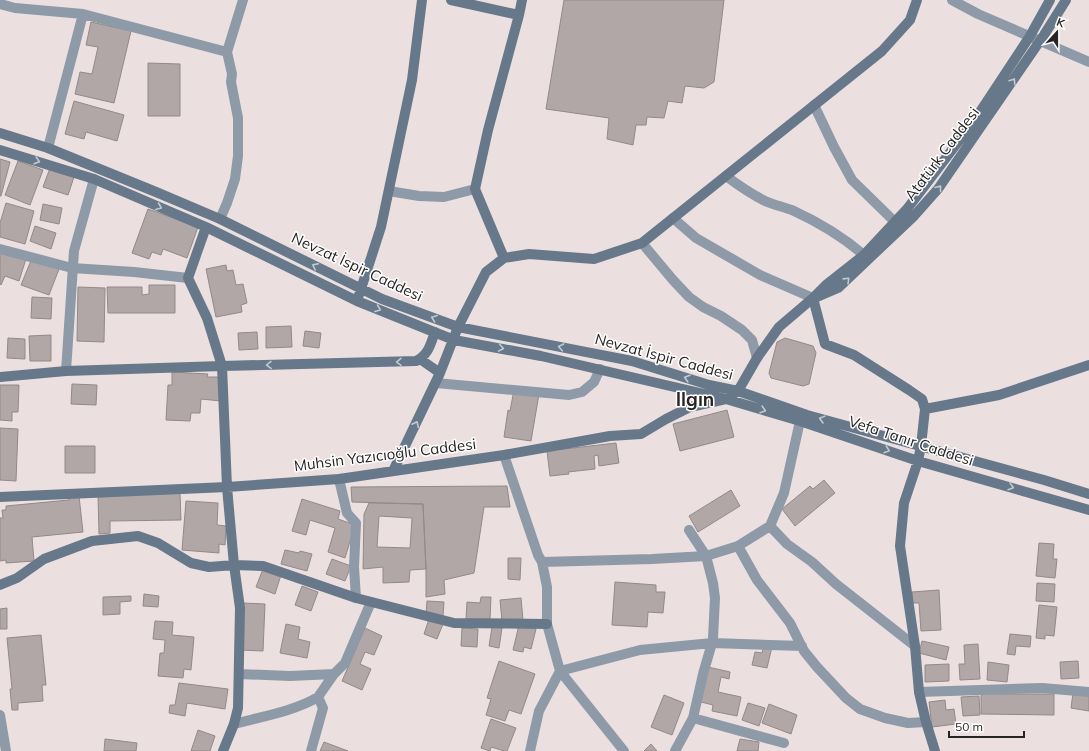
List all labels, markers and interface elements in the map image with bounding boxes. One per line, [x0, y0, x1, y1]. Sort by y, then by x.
north arrow [1037, 12, 1077, 52]
text: K [1055, 15, 1067, 31]
one-way arrow [1008, 78, 1016, 85]
street label: Atatürk Caddesi [900, 103, 983, 204]
one-way arrow [34, 156, 41, 165]
one-way arrow [934, 185, 941, 192]
one-way arrow [155, 202, 162, 210]
street label: Nevzat İspir Caddesi [289, 228, 426, 305]
one-way arrow [312, 263, 319, 271]
one-way arrow [842, 277, 850, 285]
one-way arrow [375, 305, 382, 313]
one-way arrow [431, 314, 438, 323]
street label: Nevzat İspir Caddesi [593, 329, 735, 384]
one-way arrow [558, 343, 564, 351]
one-way arrow [498, 344, 504, 352]
one-way arrow [396, 357, 402, 366]
one-way arrow [266, 361, 272, 369]
one-way arrow [683, 374, 690, 383]
district label: Ilgın [676, 387, 714, 411]
one-way arrow [759, 405, 766, 414]
street label: Vefa Tanır Caddesi [846, 411, 976, 470]
one-way arrow [819, 415, 826, 424]
one-way arrow [411, 420, 419, 428]
street label: Muhsin Yazıcıoğlu Caddesi [293, 434, 477, 475]
one-way arrow [883, 445, 890, 454]
one-way arrow [1007, 482, 1014, 491]
scale bar [949, 713, 1024, 739]
text: 50 m [955, 719, 983, 734]

